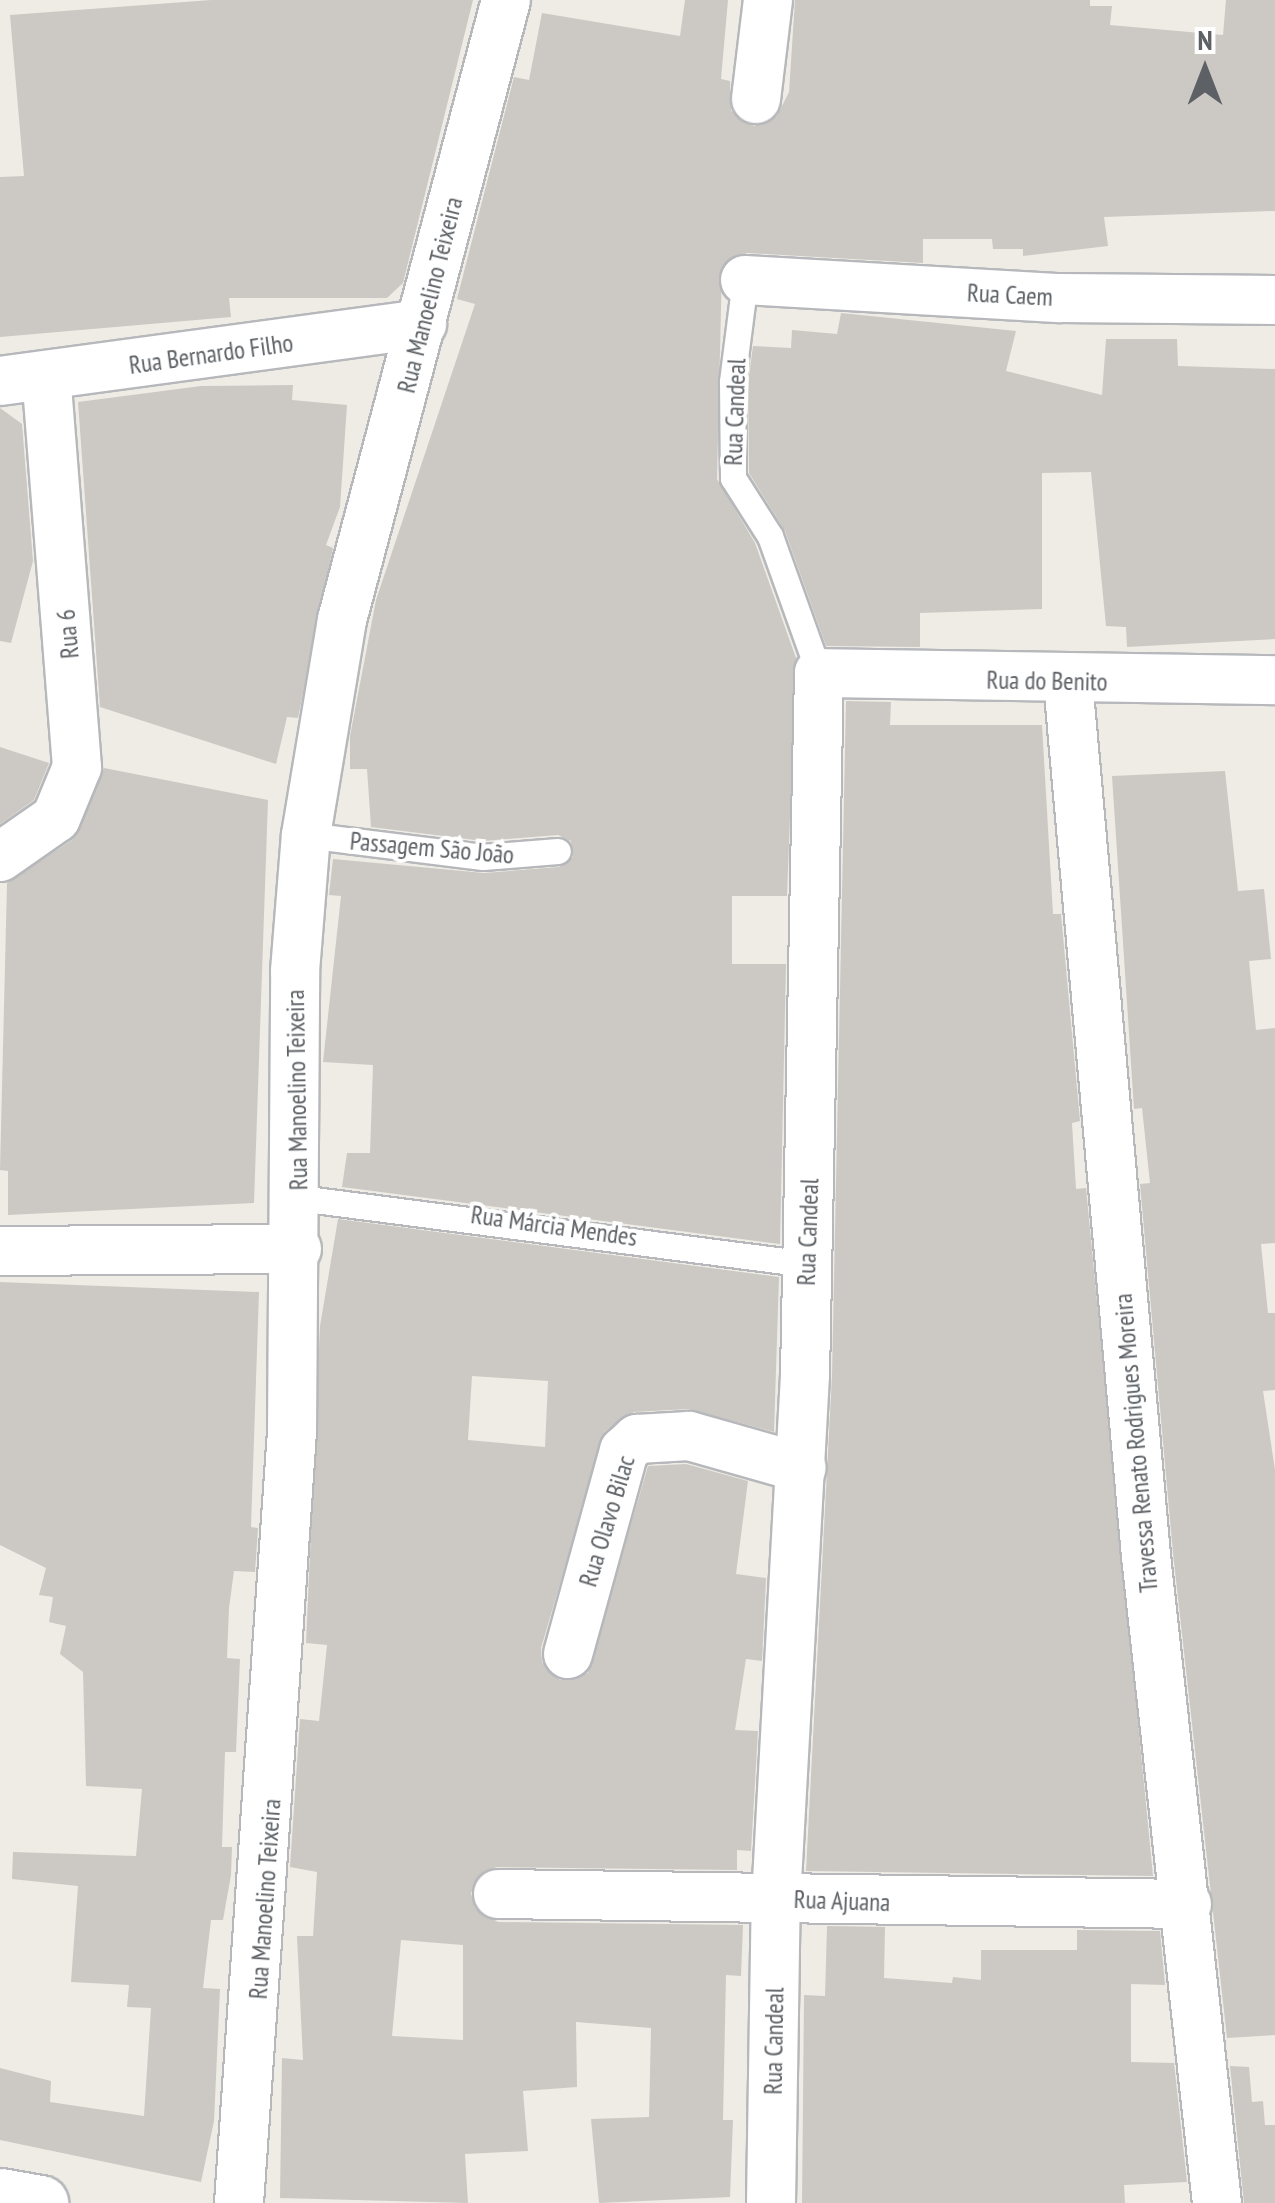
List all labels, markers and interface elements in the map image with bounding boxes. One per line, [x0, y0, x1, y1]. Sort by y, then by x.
north arrow [1155, 20, 1255, 120]
text: N [1197, 21, 1213, 58]
street label: Rua Manoelino Teixeira [391, 194, 469, 396]
street label: Rua Caem [966, 278, 1054, 312]
street label: Rua Bernardo Filho [127, 328, 295, 380]
street label: Rua Candeal [718, 358, 752, 466]
street label: Rua 6 [51, 608, 85, 660]
street label: Rua do Benito [986, 665, 1108, 697]
street label: Passagem São João [349, 826, 515, 870]
street label: Rua Manoelino Teixeira [280, 989, 314, 1191]
street label: Rua Candeal [791, 1178, 825, 1286]
street label: Rua Márcia Mendes [469, 1199, 639, 1253]
street label: Travessa Renato Rodrigues Moreira [1108, 1292, 1164, 1594]
street label: Rua Olavo Bilac [573, 1452, 641, 1590]
street label: Rua Manoelino Teixeira [243, 1798, 287, 2000]
street label: Rua Ajuana [793, 1884, 891, 1918]
street label: Rua Candeal [758, 1987, 790, 2095]

